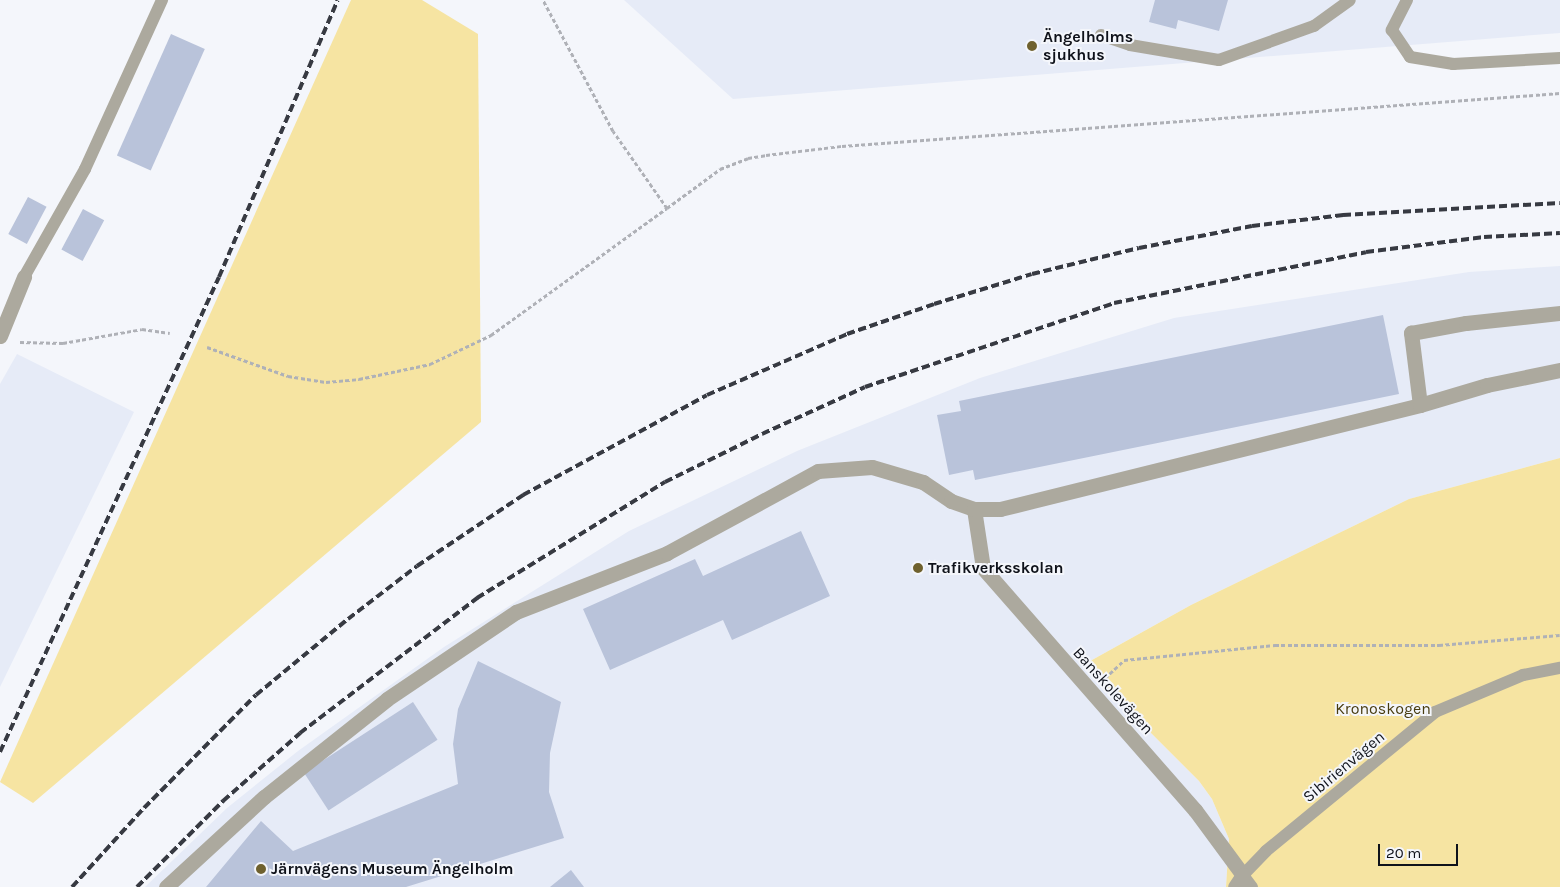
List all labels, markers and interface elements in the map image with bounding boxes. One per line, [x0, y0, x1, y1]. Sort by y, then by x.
place label: Ängelholms sjukhus [1043, 27, 1133, 65]
marker: Ängelholms sjukhus [1025, 39, 1039, 53]
place label: Trafikverksskolan [928, 558, 1064, 578]
marker: Trafikverksskolan [912, 562, 924, 574]
street label: Banskolevägen [1069, 643, 1157, 739]
park label: Kronoskogen [1335, 699, 1431, 719]
street label: Sibirienvägen [1299, 727, 1389, 807]
scale bar [1380, 834, 1460, 866]
text: 20 m [1386, 844, 1421, 862]
place label: Järnvägens Museum Ängelholm [271, 859, 514, 879]
marker: Järnvägens Museum Ängelholm [255, 863, 267, 875]

